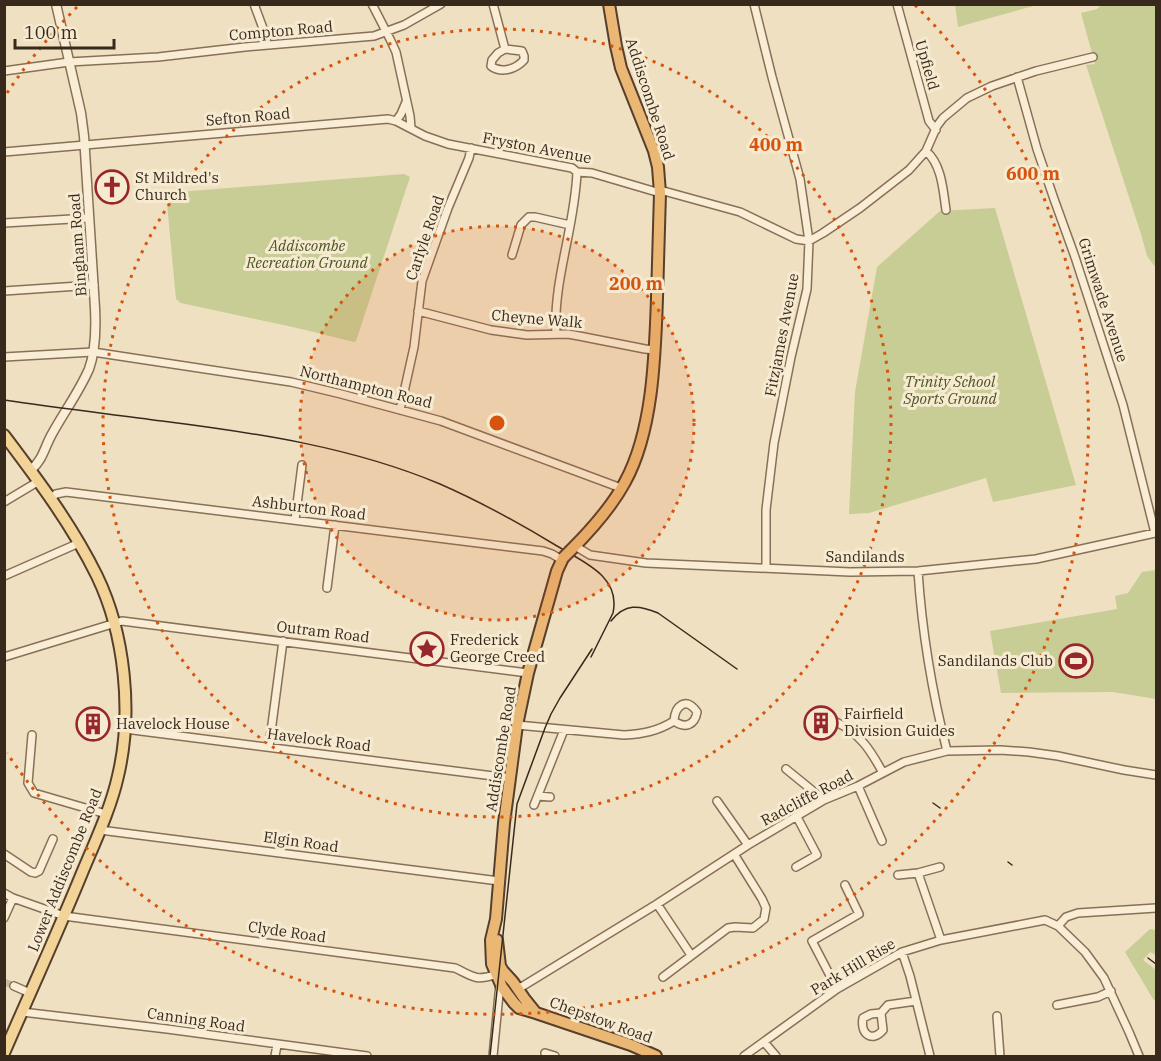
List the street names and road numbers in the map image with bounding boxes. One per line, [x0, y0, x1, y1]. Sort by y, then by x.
street label: Compton Road [228, 16, 334, 45]
street label: Addiscombe Road [622, 35, 679, 162]
street label: Upfield [911, 38, 944, 92]
street label: Sefton Road [205, 103, 291, 130]
street label: Fryston Avenue [481, 128, 593, 167]
street label: Bingham Road [64, 193, 91, 297]
street label: Carlyle Road [401, 193, 448, 283]
street label: Grimwade Avenue [1074, 235, 1133, 364]
street label: Fitzjames Avenue [760, 272, 803, 398]
street label: Cheyne Walk [491, 305, 584, 332]
street label: Northampton Road [298, 361, 434, 412]
street label: Ashburton Road [251, 491, 367, 524]
street label: Sandilands [825, 547, 905, 566]
street label: Outram Road [275, 616, 371, 647]
street label: Addiscombe Road [481, 685, 520, 813]
street label: Havelock Road [266, 724, 372, 755]
street label: Radcliffe Road [757, 765, 856, 830]
street label: Lower Addiscombe Road [23, 785, 106, 954]
street label: Elgin Road [262, 827, 340, 856]
street label: Clyde Road [247, 917, 327, 946]
street label: Park Hill Rise [807, 934, 899, 999]
street label: Chepstow Road [547, 992, 655, 1047]
street label: Canning Road [146, 1003, 246, 1036]

